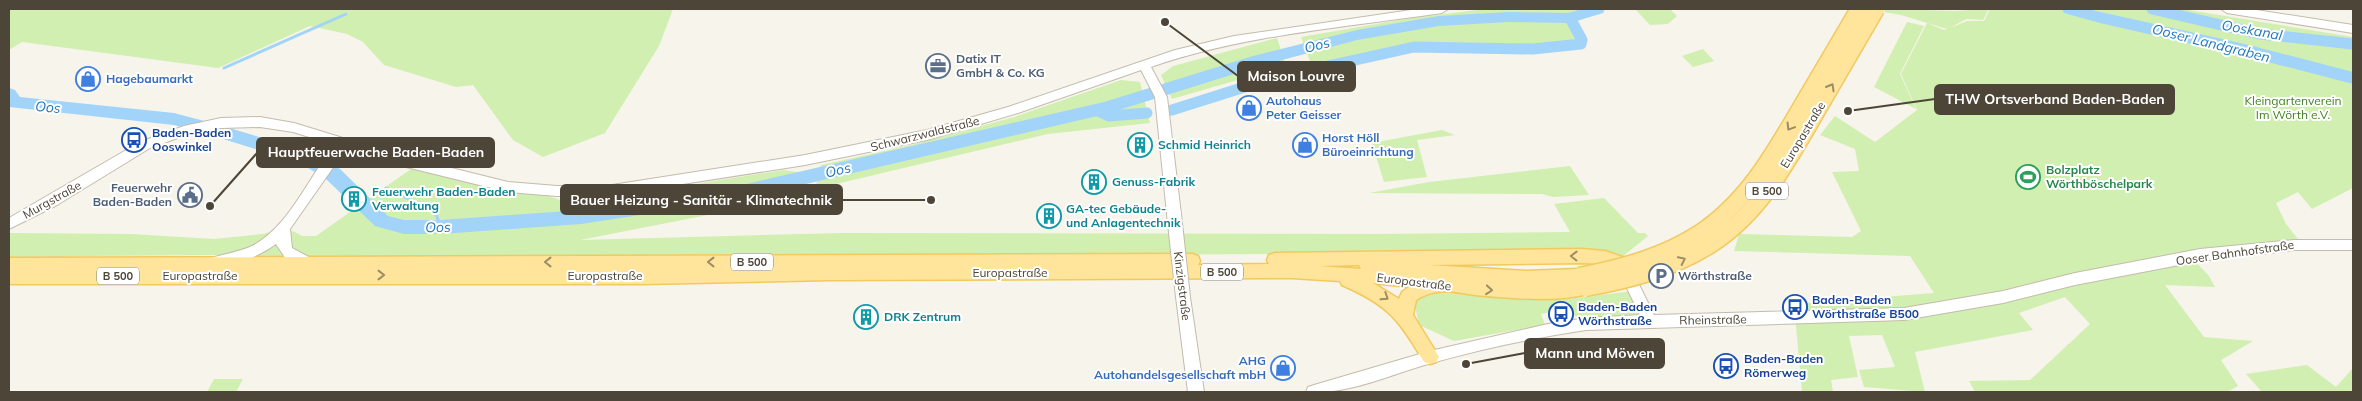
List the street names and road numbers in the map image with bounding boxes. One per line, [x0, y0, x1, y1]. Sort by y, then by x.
street label: Europastraße [1777, 99, 1828, 171]
street label: Schwarzwaldstraße [869, 113, 981, 154]
street label: Murgstraße [20, 177, 84, 222]
road number: B 500 [1746, 182, 1788, 200]
street label: Ooser Bahnhofstraße [2175, 237, 2295, 268]
street label: Kinzigstraße [1171, 251, 1194, 321]
road number: B 500 [731, 253, 773, 270]
road number: B 500 [1201, 264, 1243, 280]
street label: Europastraße [972, 265, 1048, 280]
road number: B 500 [97, 268, 139, 284]
street label: Europastraße [162, 268, 238, 283]
street label: Europastraße [567, 268, 643, 283]
street label: Europastraße [1376, 269, 1452, 294]
street label: Rheinstraße [1679, 311, 1747, 328]

